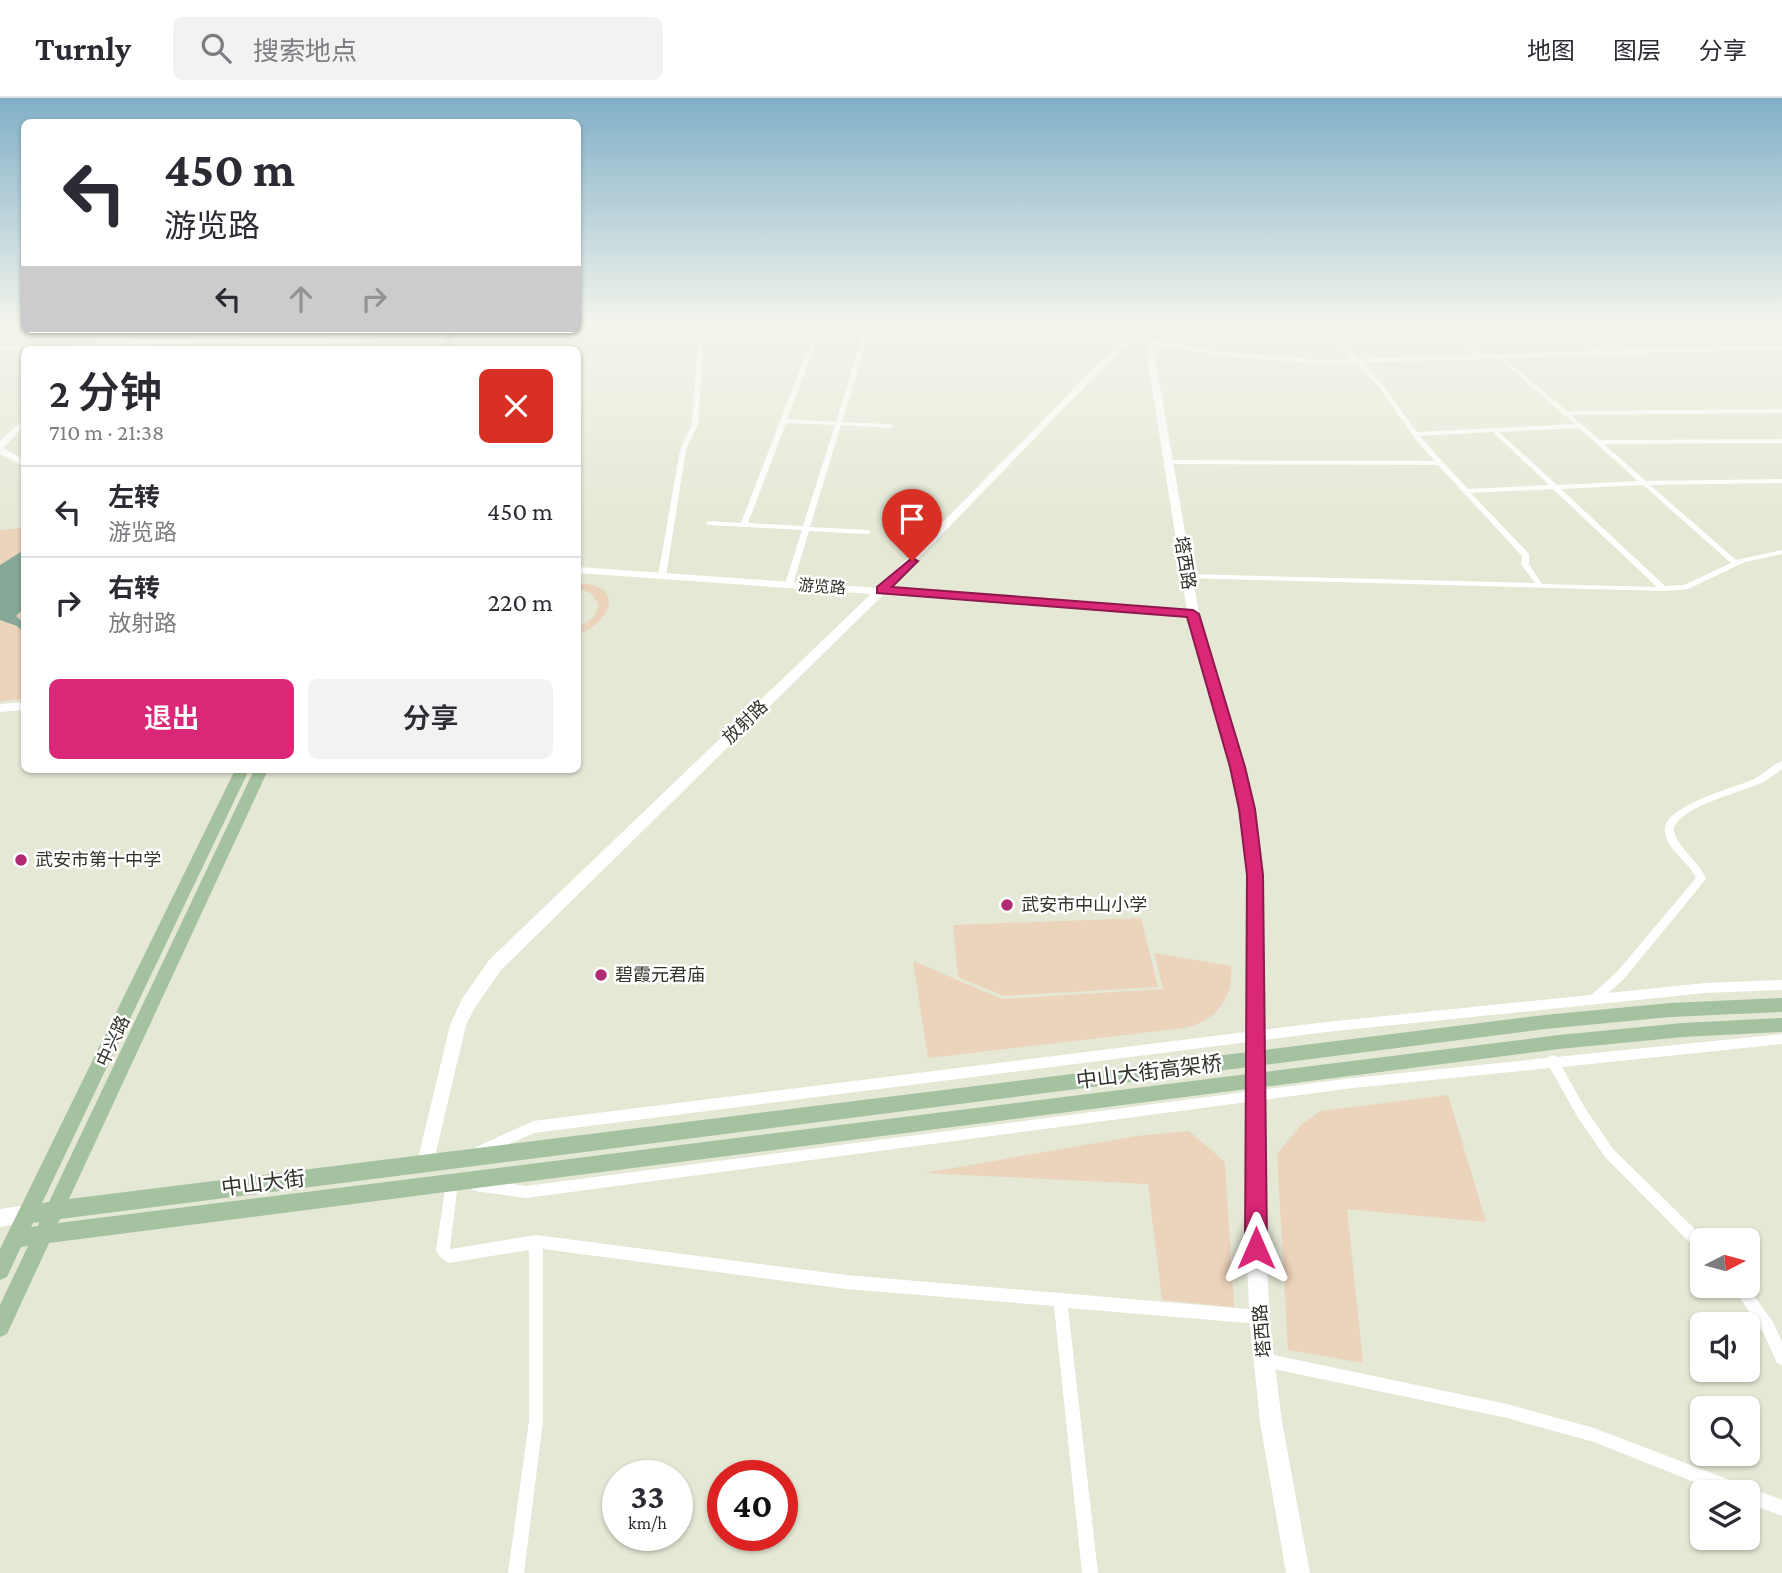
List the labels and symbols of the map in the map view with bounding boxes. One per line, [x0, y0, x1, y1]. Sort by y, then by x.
pin [882, 489, 942, 561]
street label: 塔西路 [1171, 535, 1199, 591]
street label: 游览路 [797, 576, 847, 597]
street label: 放射路 [719, 696, 771, 748]
place label: 武安市第十中学 [35, 850, 161, 870]
marker: 武安市第十中学 [13, 852, 29, 868]
place label: 武安市中山小学 [1021, 895, 1147, 915]
marker: 武安市中山小学 [999, 897, 1015, 913]
place label: 碧霞元君庙 [615, 965, 705, 985]
marker: 碧霞元君庙 [593, 967, 609, 983]
street label: 中兴路 [93, 1012, 133, 1070]
street label: 中山大街高架桥 [1075, 1051, 1223, 1093]
street label: 中山大街 [220, 1166, 306, 1200]
position arrow [1219, 1211, 1293, 1285]
north arrow [1690, 1228, 1760, 1298]
street label: 塔西路 [1250, 1303, 1274, 1359]
speed limit sign: 40 [707, 1460, 798, 1551]

